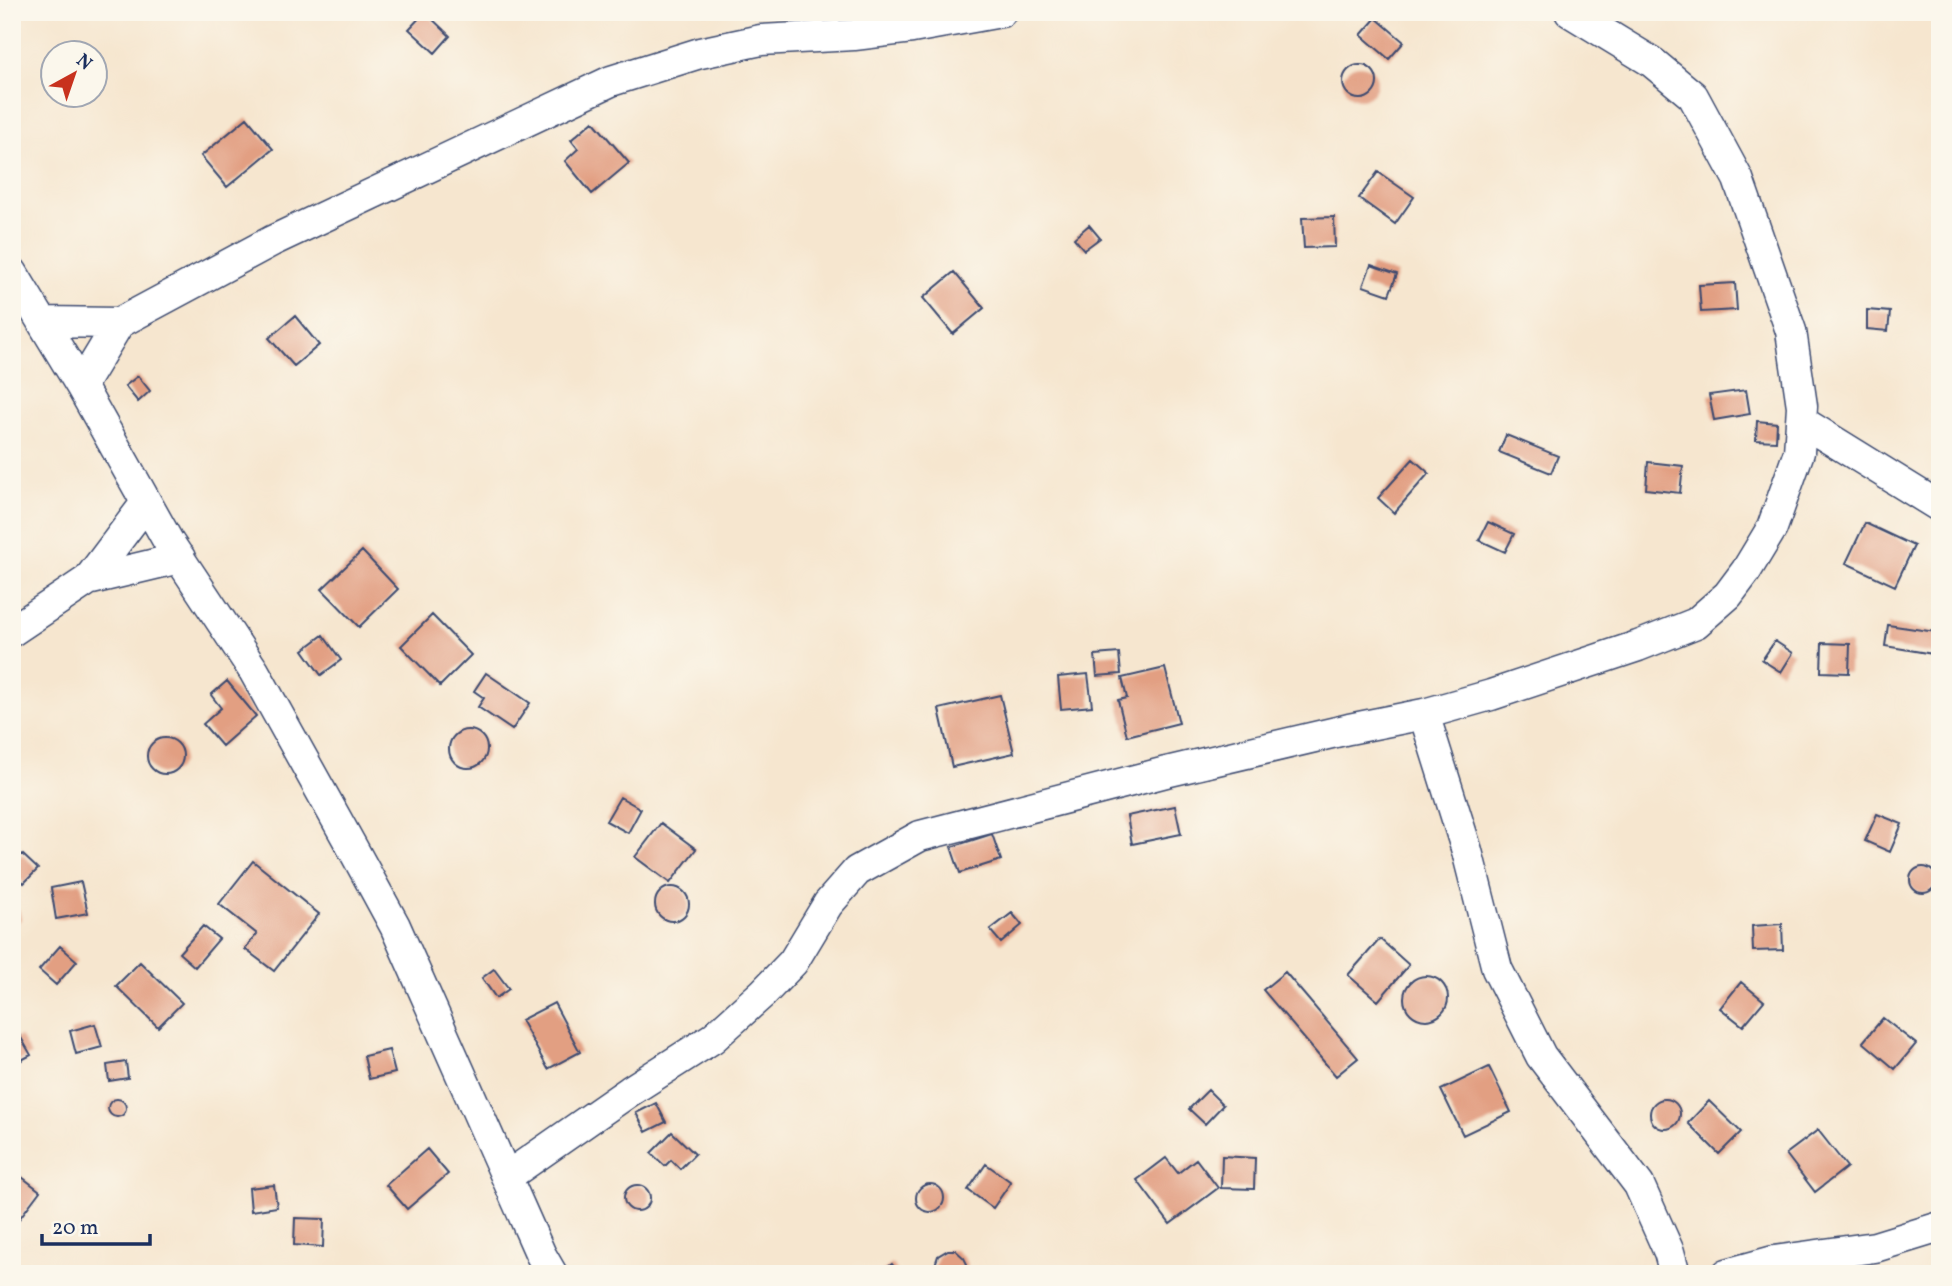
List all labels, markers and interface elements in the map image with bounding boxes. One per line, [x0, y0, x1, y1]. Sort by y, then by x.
north arrow [38, 38, 108, 108]
text: N [70, 48, 97, 77]
scale bar [42, 1202, 150, 1246]
text: 20 m [52, 1214, 98, 1243]

